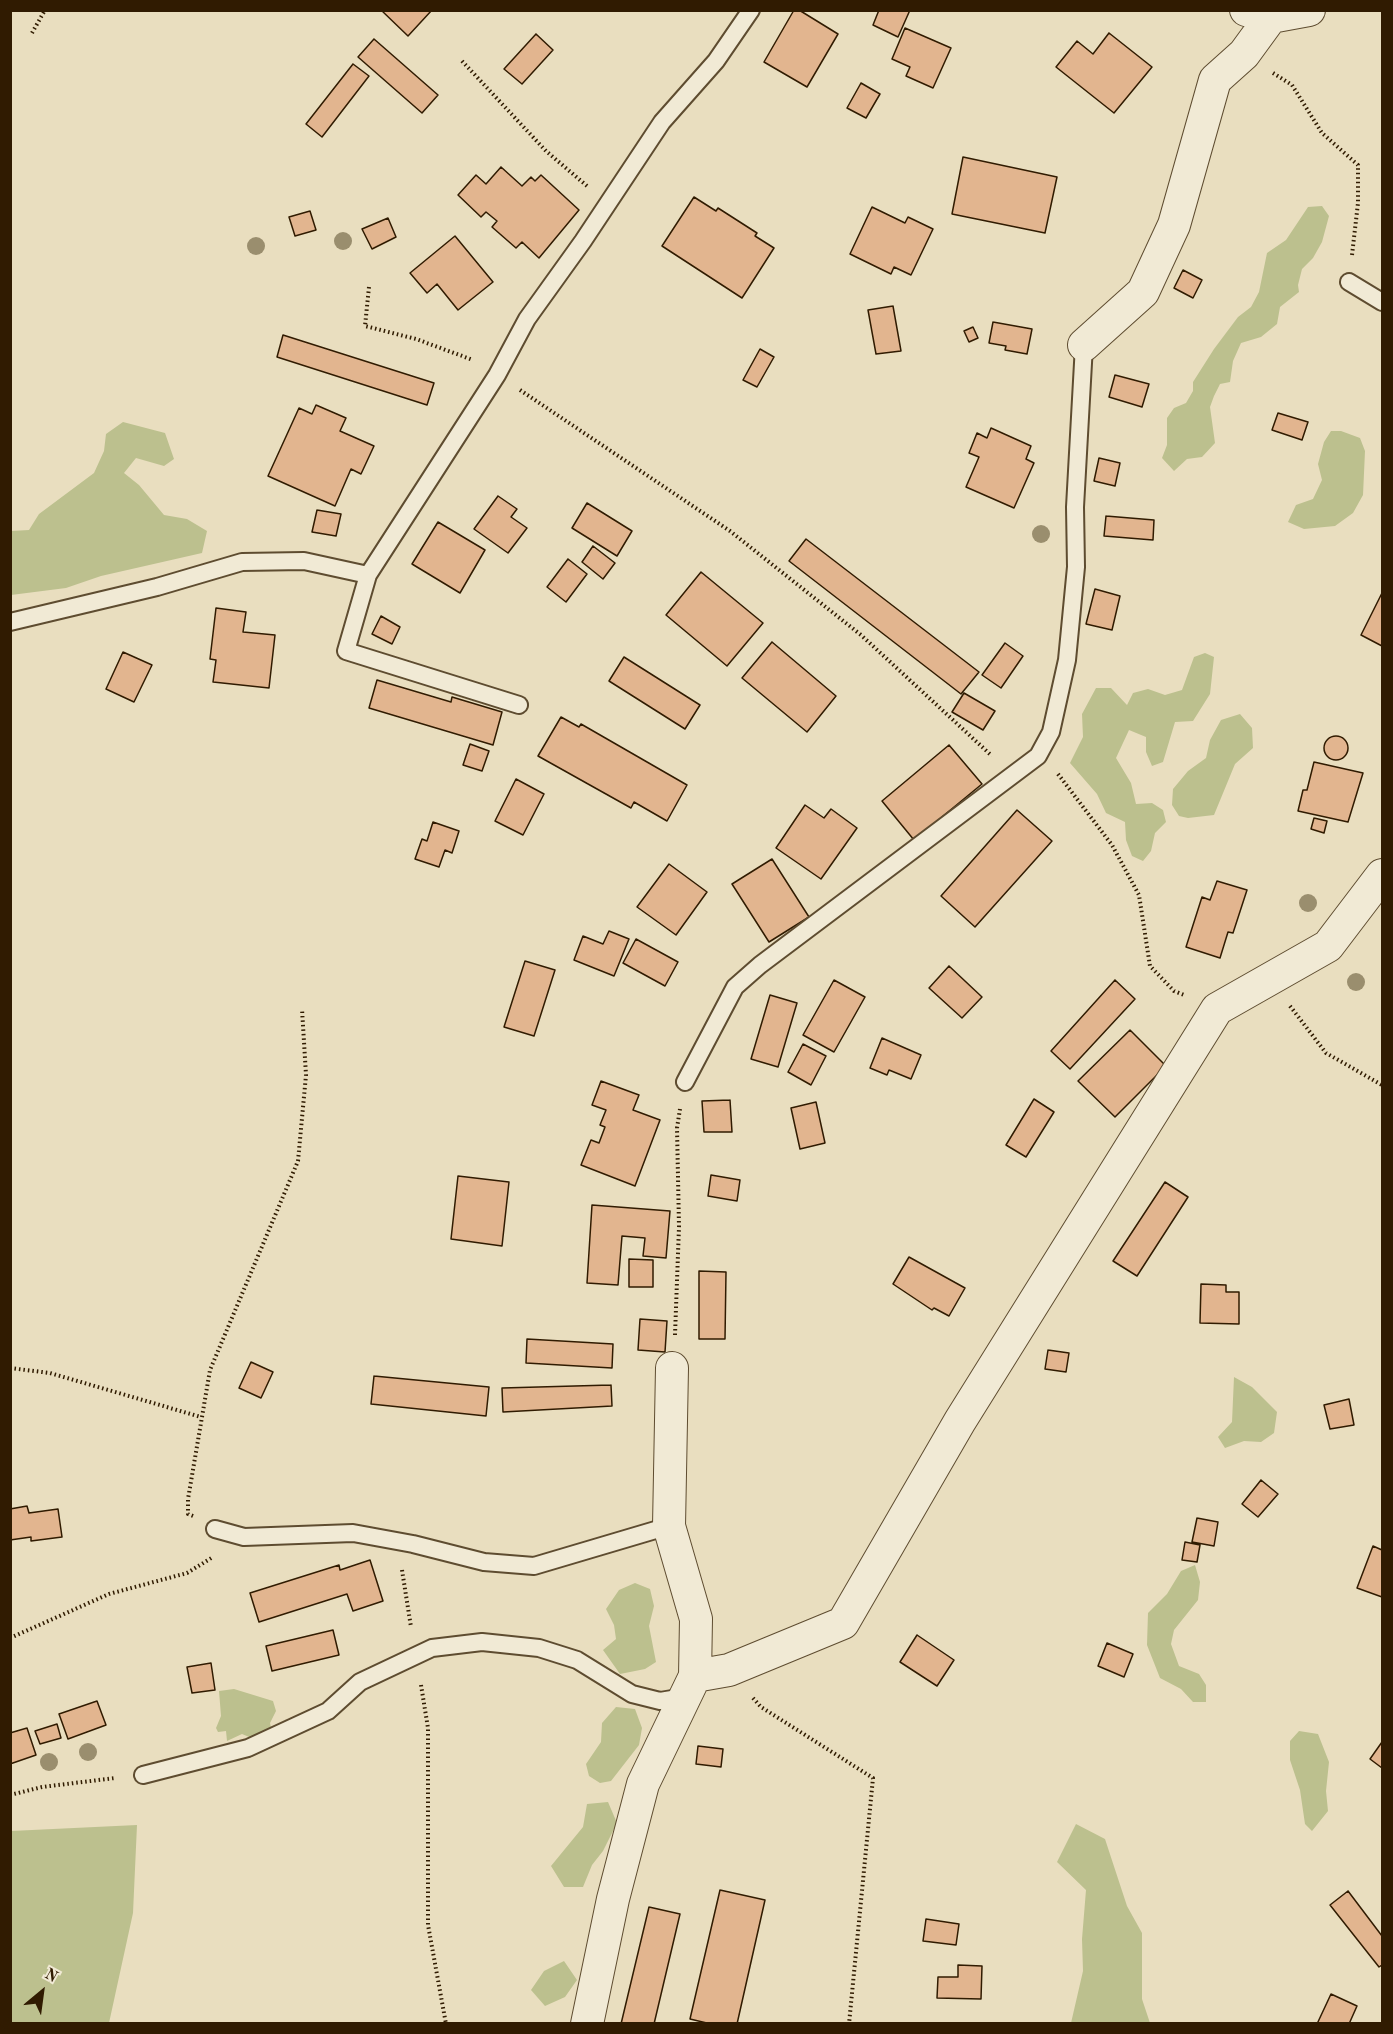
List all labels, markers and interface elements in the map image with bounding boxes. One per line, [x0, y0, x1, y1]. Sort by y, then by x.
north arrow [12, 1962, 72, 2022]
text: N [41, 1966, 60, 1986]

